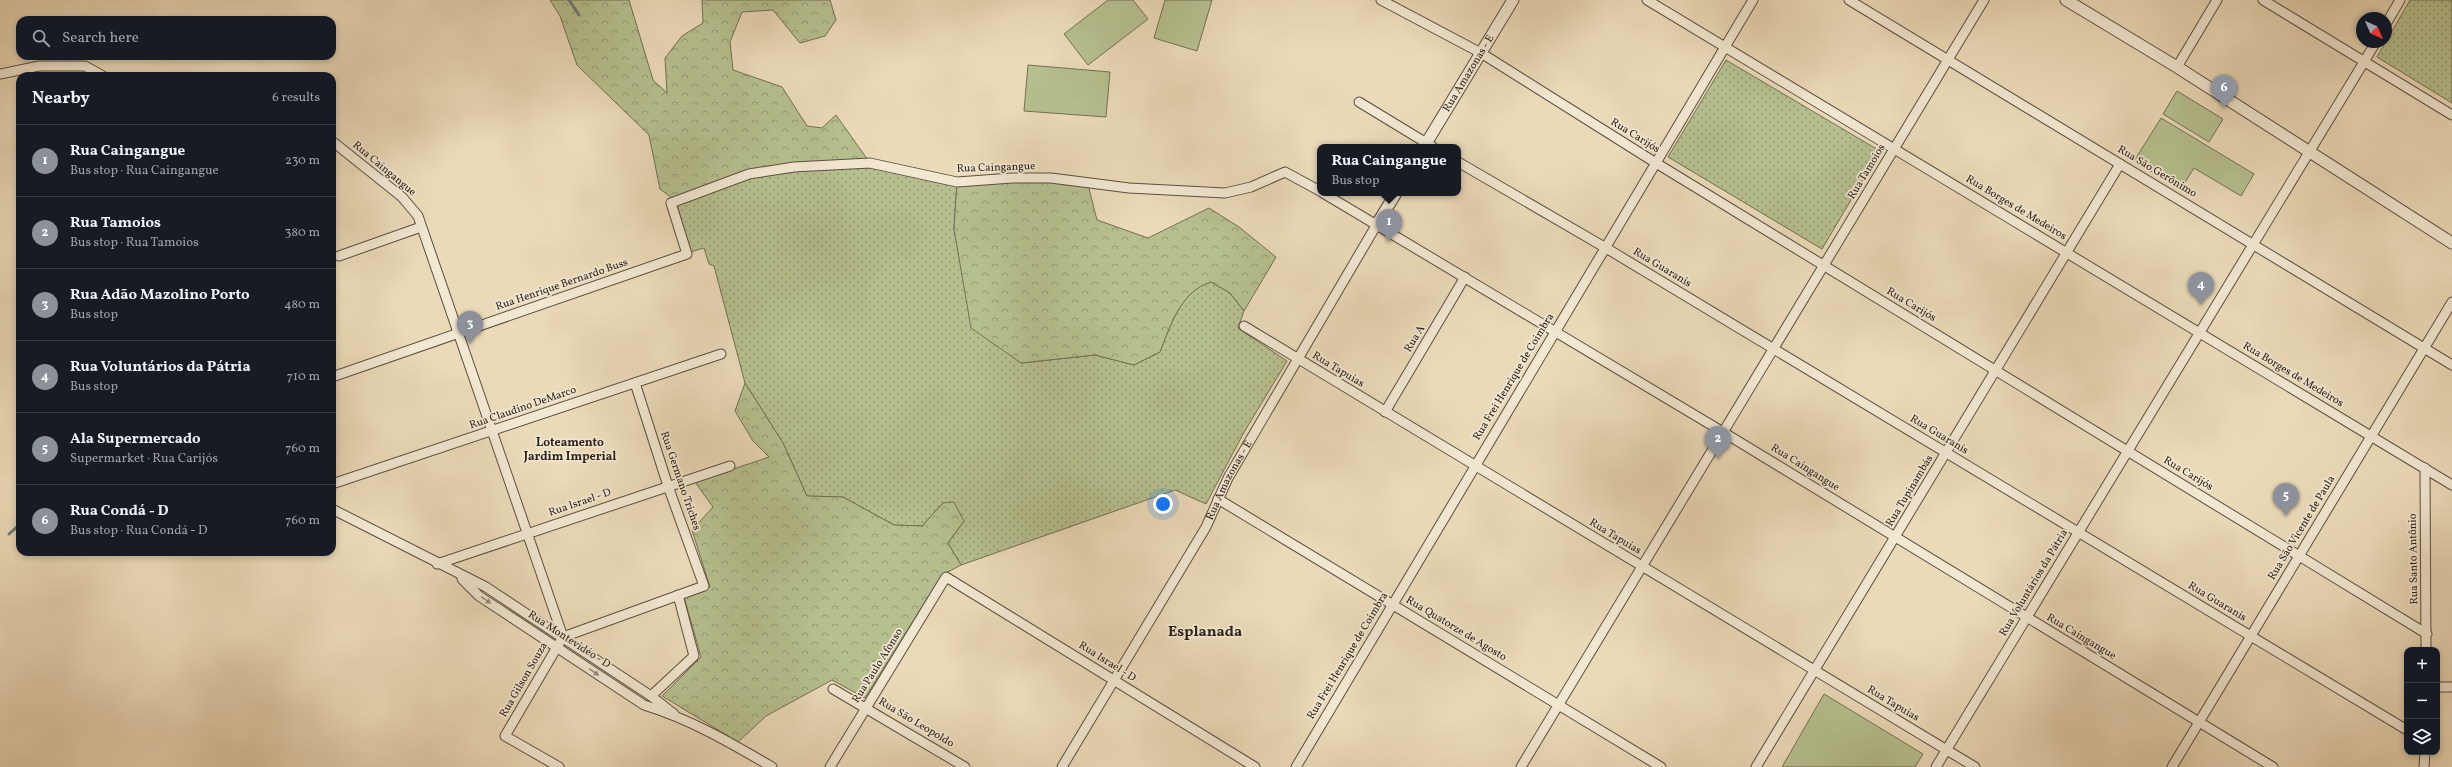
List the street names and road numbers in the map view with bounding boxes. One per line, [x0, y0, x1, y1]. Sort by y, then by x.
street label: Rua Amazonas - E [1439, 32, 1498, 115]
street label: Rua Carijós [1607, 115, 1663, 157]
street label: Rua Caingangue [349, 138, 419, 200]
street label: Rua Tamoios [1845, 141, 1889, 202]
street label: Rua São Gerônimo [2114, 142, 2200, 202]
street label: Rua Caingangue [956, 159, 1036, 177]
street label: Rua Borges de Medeiros [1963, 172, 2069, 244]
street label: Rua Guaranis [1630, 245, 1694, 292]
street label: Rua Henrique Bernardo Buss [494, 255, 630, 315]
street label: Rua Carijós [1883, 284, 1939, 326]
street label: Rua Frei Henrique de Coimbra [1470, 310, 1558, 443]
street label: Rua A [1401, 322, 1429, 355]
street label: Rua Borges de Medeiros [2240, 339, 2346, 411]
street label: Rua Tapuias [1309, 349, 1367, 392]
street label: Rua Claudino DeMarco [468, 383, 579, 433]
street label: Rua Guaranis [1907, 412, 1971, 459]
street label: Rua Germano Triches [656, 429, 704, 533]
street label: Rua Amazonas - E [1203, 437, 1256, 523]
street label: Rua Caingangue [1768, 441, 1842, 495]
street label: Rua Tupinambás [1883, 452, 1937, 529]
street label: Rua Carijós [2160, 453, 2216, 495]
street label: Rua São Vicente de Paula [2265, 473, 2339, 583]
street label: Rua Israel - D [547, 485, 613, 521]
street label: Rua Santo Antônio [2406, 513, 2422, 605]
street label: Rua Tapuias [1586, 516, 1644, 559]
street label: Rua Voluntários da Pátria [1996, 526, 2072, 639]
street label: Rua Guaranis [2185, 579, 2249, 626]
street label: Rua Frei Henrique de Coimbra [1304, 589, 1392, 722]
street label: Rua Quatorze de Agosto [1403, 593, 1509, 665]
street label: Rua Montevidéo - D [525, 608, 613, 672]
street label: Rua Caingangue [2043, 610, 2119, 664]
street label: Rua Paulo Afonso [849, 626, 907, 706]
street label: Rua Israel - D [1075, 638, 1139, 686]
street label: Rua Gilson Souza [496, 639, 552, 720]
street label: Rua Tapuias [1864, 683, 1922, 726]
street label: Rua São Leopoldo [875, 695, 957, 752]

